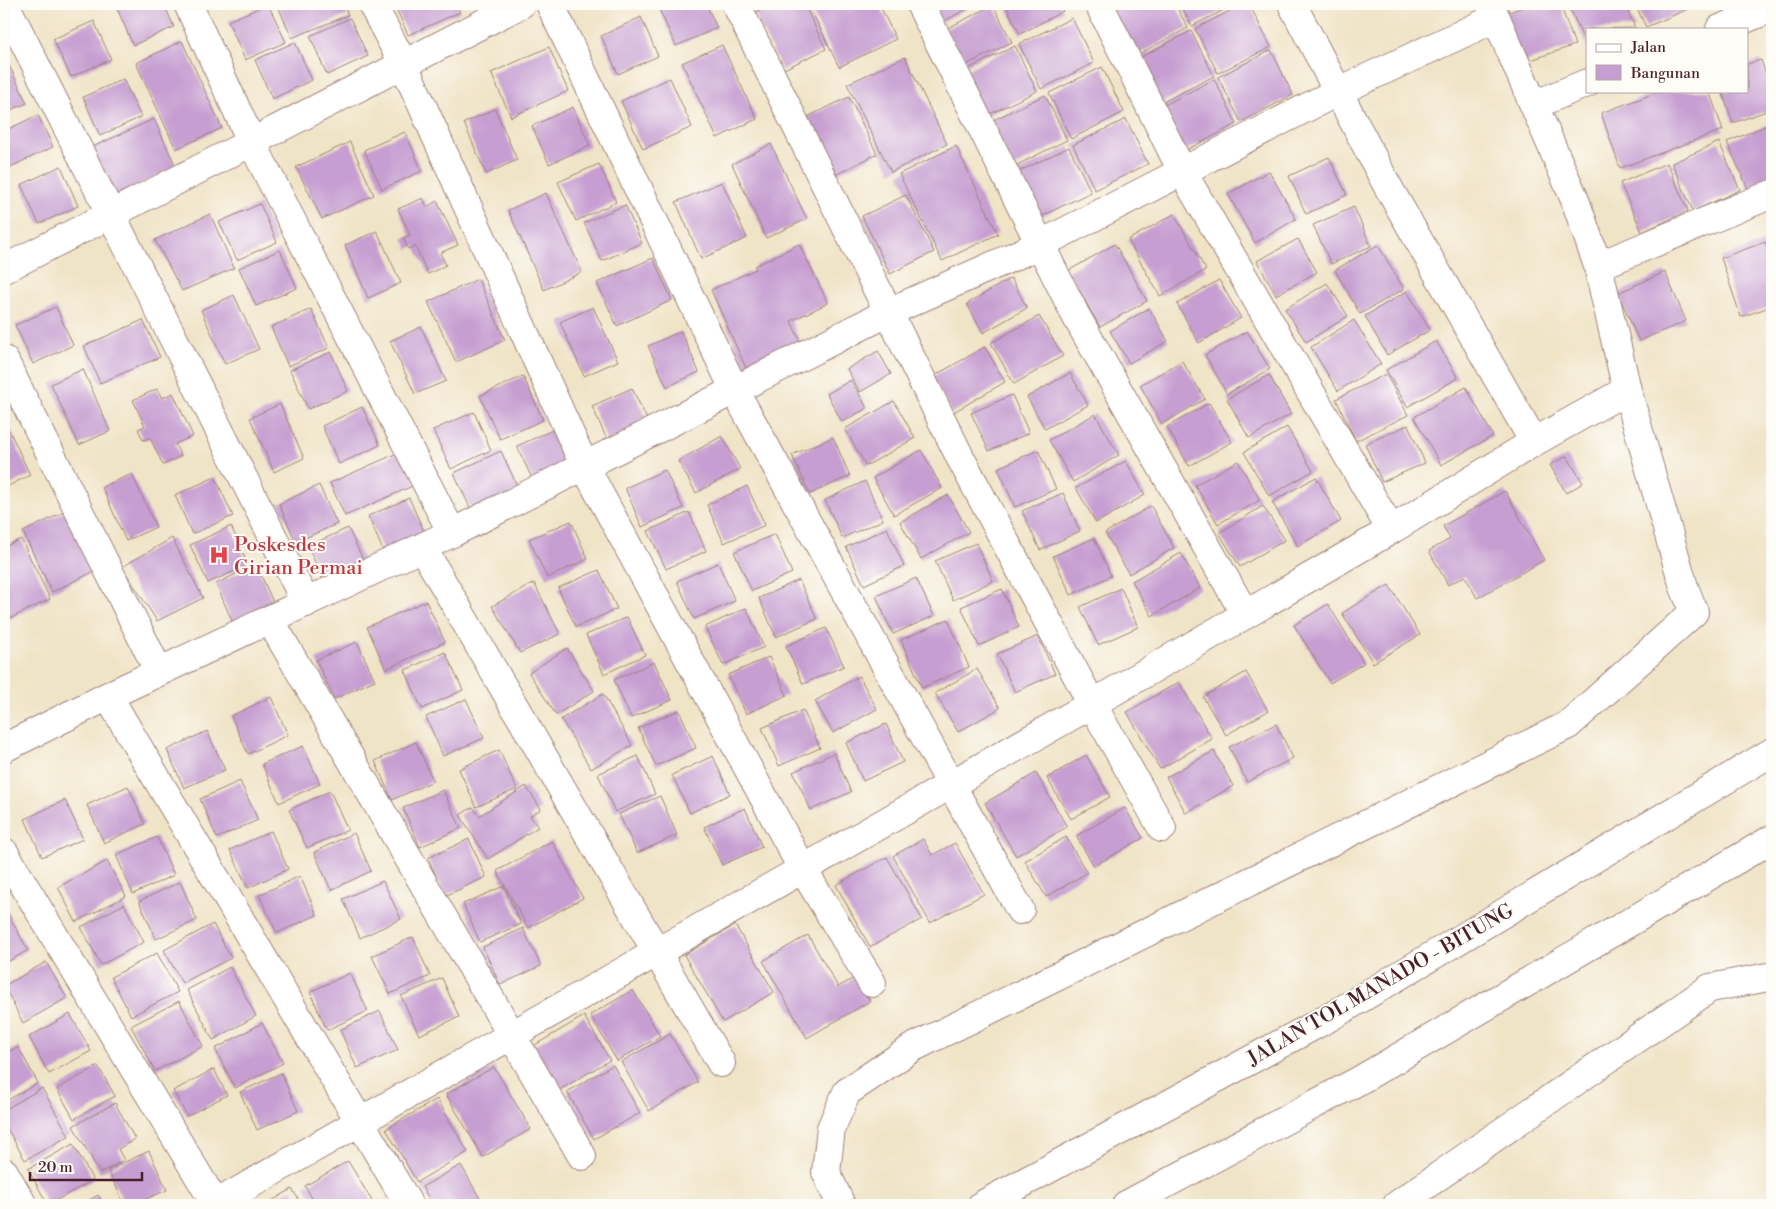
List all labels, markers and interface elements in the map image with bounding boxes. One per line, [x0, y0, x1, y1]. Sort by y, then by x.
legend [1586, 28, 1748, 92]
text: Jalan [1630, 38, 1666, 57]
text: Bangunan [1630, 64, 1700, 83]
place label: Poskesdes Girian Permai [234, 533, 363, 581]
hospital icon: Poskesdes Girian Permai [208, 544, 230, 566]
street label: JALAN TOL MANADO - BITUNG [1242, 899, 1518, 1072]
scale bar [30, 1149, 142, 1181]
text: 20 m [38, 1158, 73, 1177]

